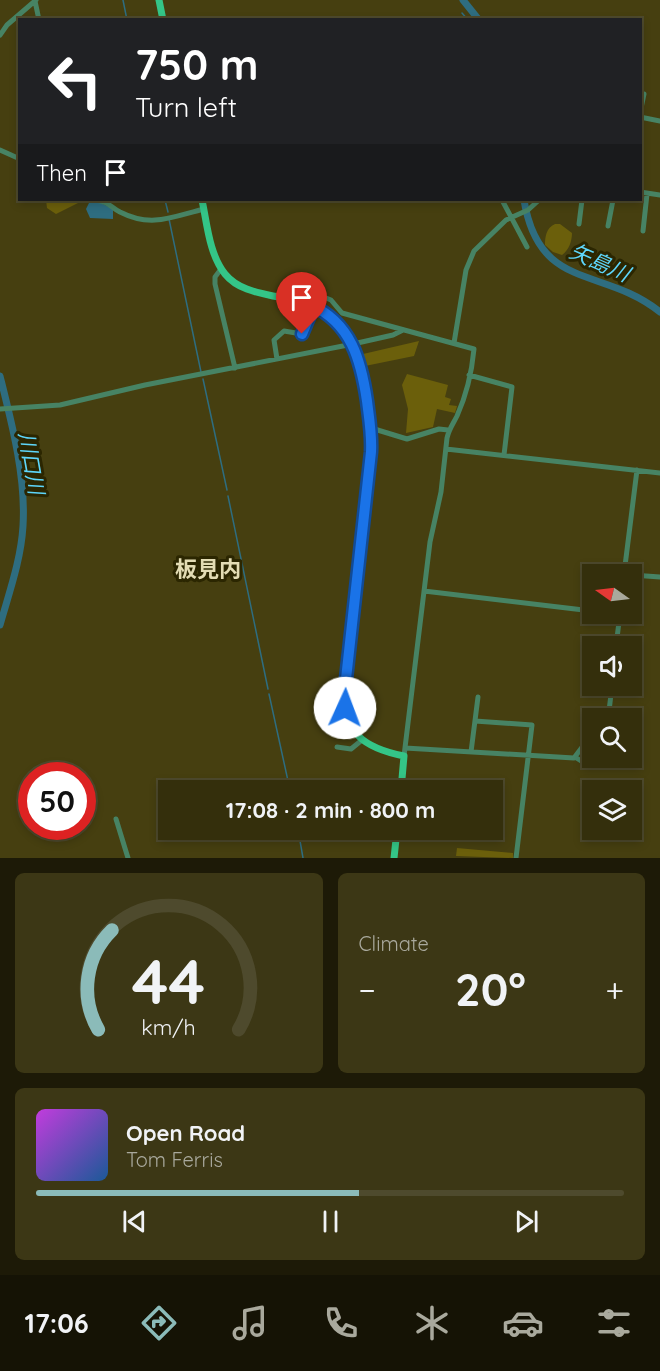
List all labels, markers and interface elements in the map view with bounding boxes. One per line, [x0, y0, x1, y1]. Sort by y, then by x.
text: 750 m [135, 38, 259, 91]
icon: left [36, 42, 114, 120]
text: Turn left [135, 90, 237, 124]
icon: arrive [99, 156, 132, 189]
text: Then [36, 159, 87, 187]
water label: 矢島川 [566, 237, 636, 288]
pin [276, 272, 327, 334]
icon: arrive [285, 281, 318, 314]
water label: 川口川 [14, 430, 51, 498]
district label: 板見内 [175, 555, 241, 583]
north arrow [582, 564, 642, 624]
map controls [582, 564, 642, 840]
button: sound [582, 636, 642, 696]
position arrow [313, 676, 377, 740]
button: search [582, 708, 642, 768]
speed limit sign: 50 [18, 762, 96, 840]
button: layers [582, 780, 642, 840]
text: 17:08 · 2 min · 800 m [226, 796, 435, 824]
text: Climate [359, 931, 429, 956]
text: 44 [132, 942, 205, 1020]
text: 20° [455, 961, 526, 1017]
text: − [359, 969, 376, 1010]
text: + [605, 969, 624, 1010]
text: km/h [142, 1014, 196, 1040]
text: Open Road [126, 1119, 245, 1147]
text: Tom Ferris [126, 1147, 223, 1172]
icon: previous [118, 1205, 151, 1238]
icon: pause [314, 1205, 347, 1238]
icon: next [510, 1205, 543, 1238]
icon: directions [138, 1302, 180, 1344]
icon: music [229, 1302, 271, 1344]
icon: phone [320, 1302, 362, 1344]
icon: climate [411, 1302, 453, 1344]
icon: car [502, 1302, 544, 1344]
icon: filters [593, 1302, 635, 1344]
text: 17:06 [25, 1306, 89, 1340]

